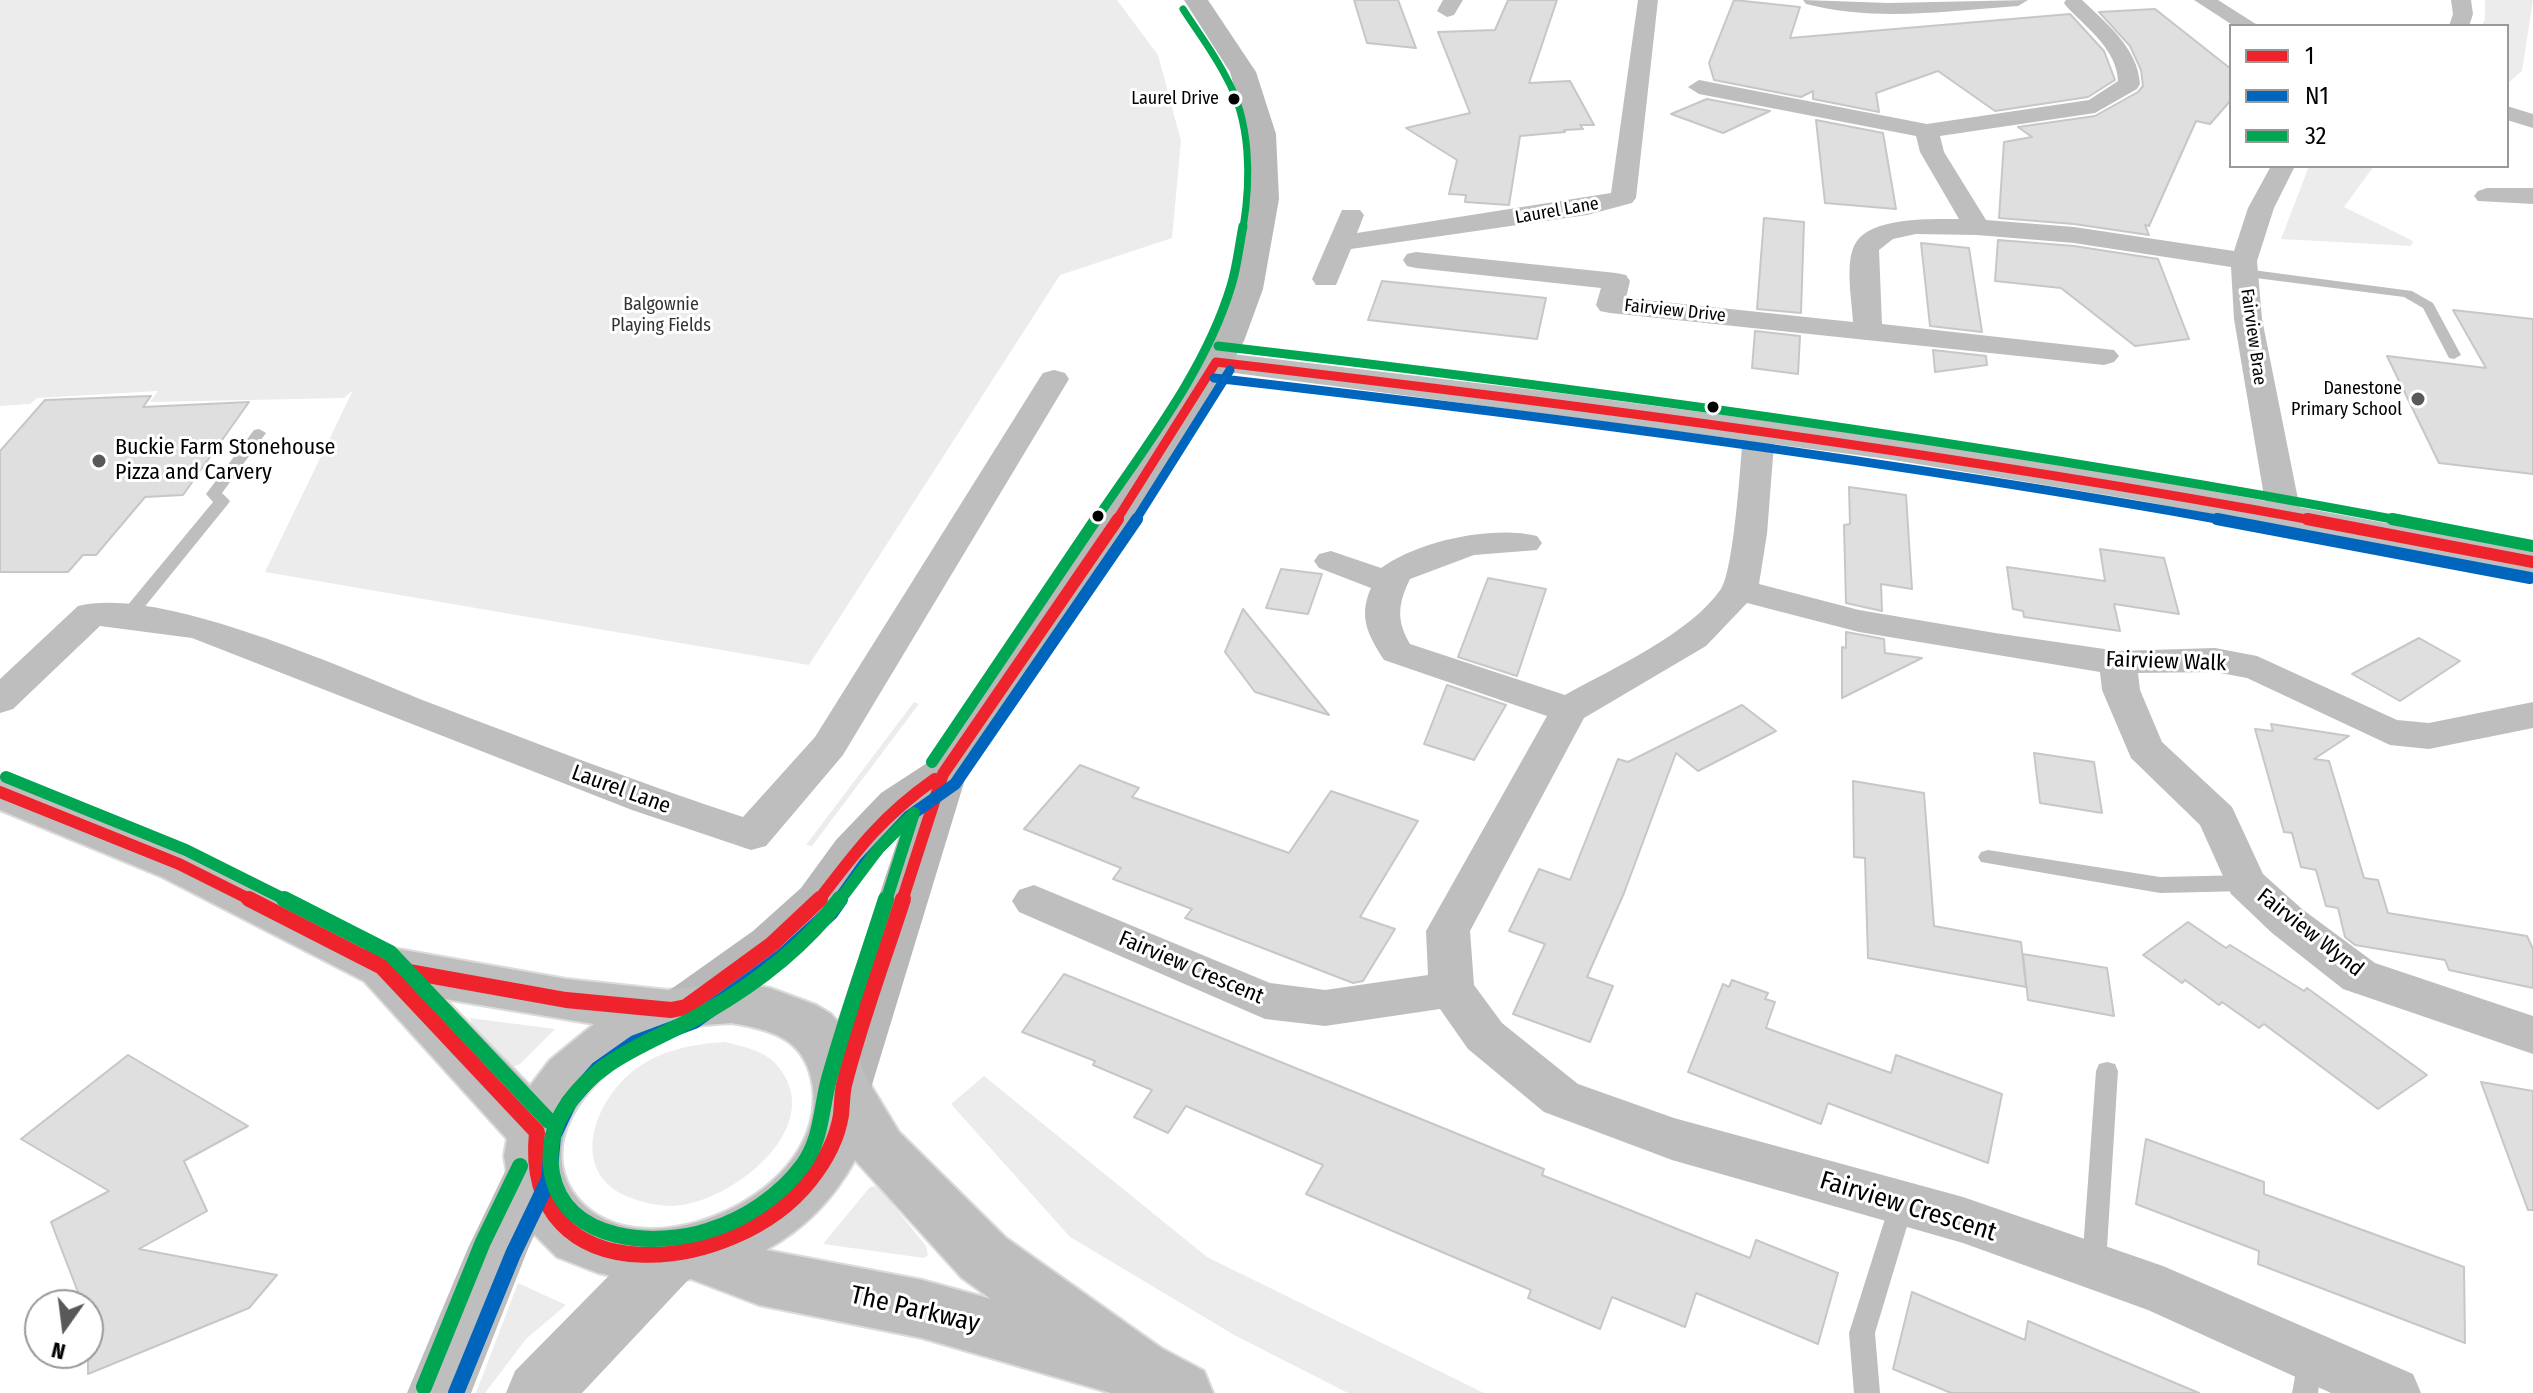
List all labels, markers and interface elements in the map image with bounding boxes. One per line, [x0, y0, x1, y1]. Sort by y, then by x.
legend [2229, 24, 2509, 168]
text: 1 [2305, 42, 2314, 70]
text: N1 [2305, 82, 2329, 110]
place label: Laurel Drive [1131, 88, 1219, 110]
marker: Laurel Drive [1226, 91, 1242, 107]
text: 32 [2305, 122, 2326, 150]
street label: Laurel Lane [1513, 193, 1601, 229]
street label: Fairview Brae [2236, 287, 2270, 387]
park label: Balgownie Playing Fields [611, 294, 711, 336]
street label: Fairview Drive [1623, 295, 1727, 327]
place label: Danestone Primary School [2291, 378, 2402, 420]
marker: Danestone Primary School [2409, 390, 2427, 408]
unlabelled marker [1705, 399, 1721, 415]
place label: Buckie Farm Stonehouse Pizza and Carvery [115, 435, 335, 486]
marker: Buckie Farm Stonehouse Pizza and Carvery [90, 452, 108, 470]
unlabelled marker [1090, 508, 1106, 524]
street label: Fairview Walk [2105, 647, 2227, 677]
street label: Laurel Lane [568, 760, 674, 820]
street label: Fairview Wynd [2252, 883, 2368, 983]
street label: Fairview Crescent [1115, 926, 1267, 1010]
street label: Fairview Crescent [1816, 1165, 2000, 1249]
street label: The Parkway [847, 1280, 983, 1340]
north arrow [24, 1289, 104, 1369]
text: N [49, 1336, 68, 1366]

